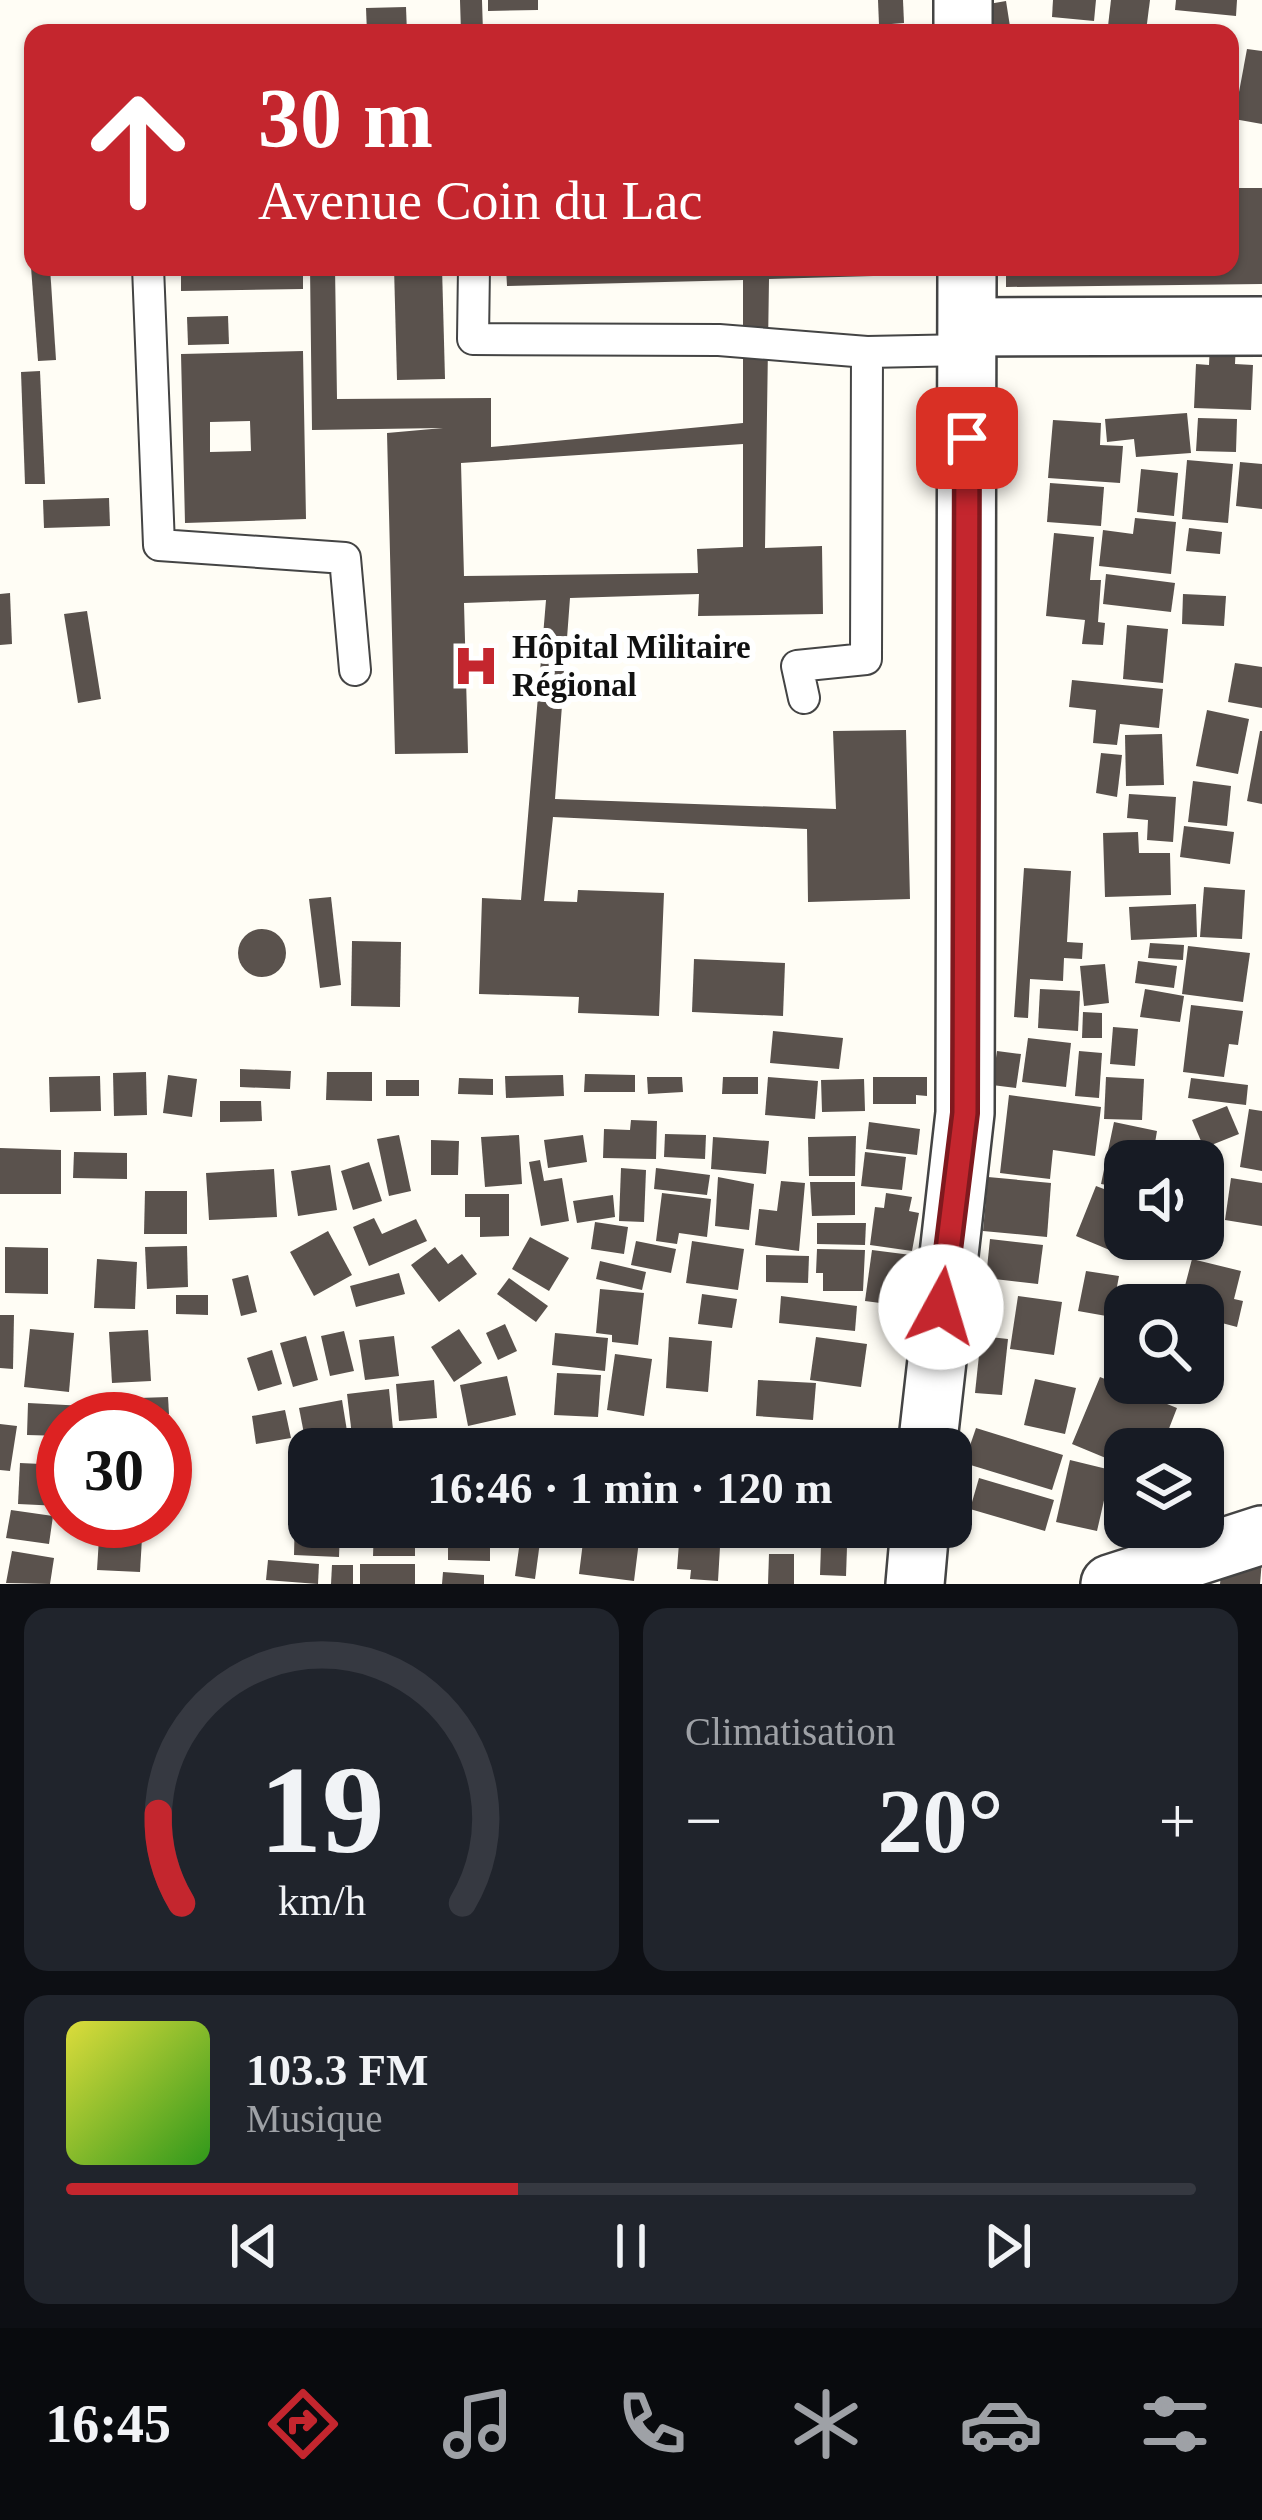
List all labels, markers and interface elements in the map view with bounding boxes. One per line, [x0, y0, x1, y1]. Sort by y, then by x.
icon: ahead [60, 72, 216, 228]
text: 30 m [258, 72, 433, 165]
text: Avenue Coin du Lac [258, 171, 702, 231]
pin [916, 387, 1018, 489]
icon: arrive [934, 405, 1000, 471]
place label: Hôpital Militaire Régional [512, 629, 751, 703]
hospital icon: Hôpital Militaire Régional [451, 641, 501, 691]
map controls [1104, 1140, 1224, 1548]
button: sound [1104, 1140, 1224, 1260]
position arrow [878, 1244, 1004, 1370]
button: search [1104, 1284, 1224, 1404]
speed limit sign: 30 [36, 1392, 192, 1548]
button: layers [1104, 1428, 1224, 1548]
text: 16:46 · 1 min · 120 m [428, 1463, 833, 1513]
text: Climatisation [685, 1710, 895, 1753]
text: 19 [259, 1741, 384, 1879]
text: 20° [878, 1772, 1004, 1871]
text: − [685, 1784, 722, 1857]
text: + [1159, 1784, 1196, 1857]
text: km/h [277, 1876, 366, 1923]
text: 103.3 FM [246, 2045, 428, 2095]
text: Musique [246, 2097, 383, 2140]
icon: previous [221, 2213, 287, 2279]
icon: pause [598, 2213, 664, 2279]
icon: next [975, 2213, 1041, 2279]
icon: directions [261, 2382, 345, 2466]
icon: music [436, 2382, 520, 2466]
icon: phone [610, 2382, 694, 2466]
icon: climate [784, 2382, 868, 2466]
icon: car [959, 2382, 1043, 2466]
icon: filters [1133, 2382, 1217, 2466]
text: 16:45 [45, 2394, 171, 2454]

